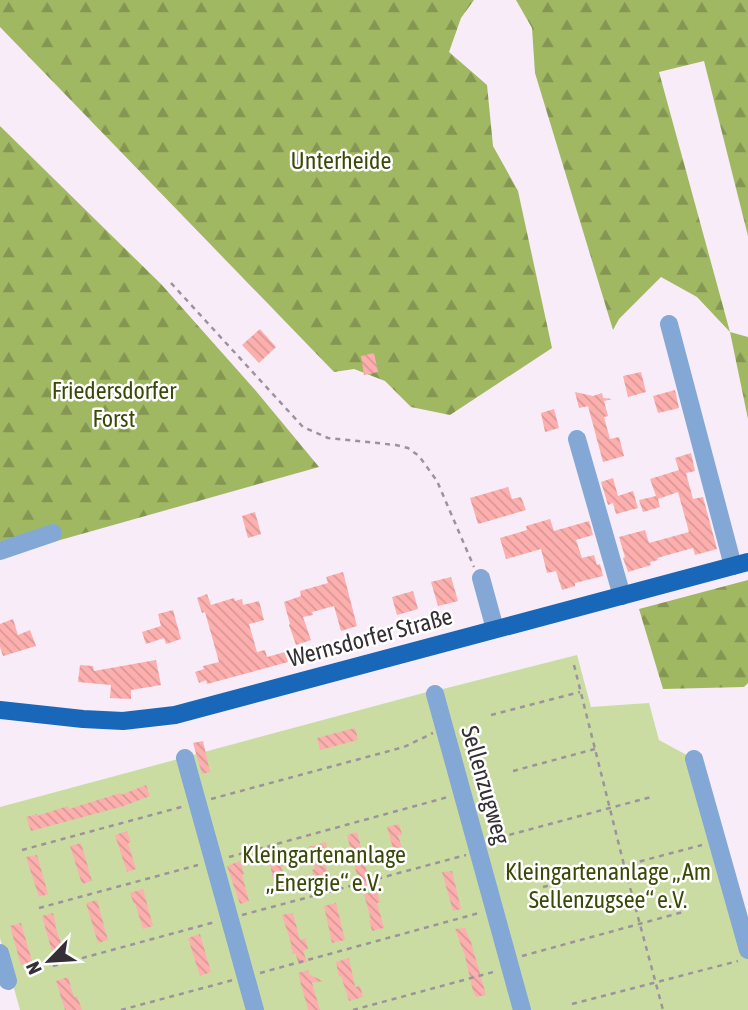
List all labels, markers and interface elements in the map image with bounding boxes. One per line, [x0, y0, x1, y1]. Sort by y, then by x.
park label: Unterheide [291, 147, 391, 174]
park label: Friedersdorfer Forst [52, 377, 177, 432]
street label: Wernsdorfer Straße [285, 602, 455, 672]
street label: Sellenzugweg [456, 723, 516, 848]
park label: Kleingartenanlage „Energie“ e.V. [242, 841, 406, 896]
park label: Kleingartenanlage „Am Sellenzugsee“ e.V. [505, 858, 711, 913]
north arrow [14, 926, 84, 996]
text: N [21, 958, 46, 978]

